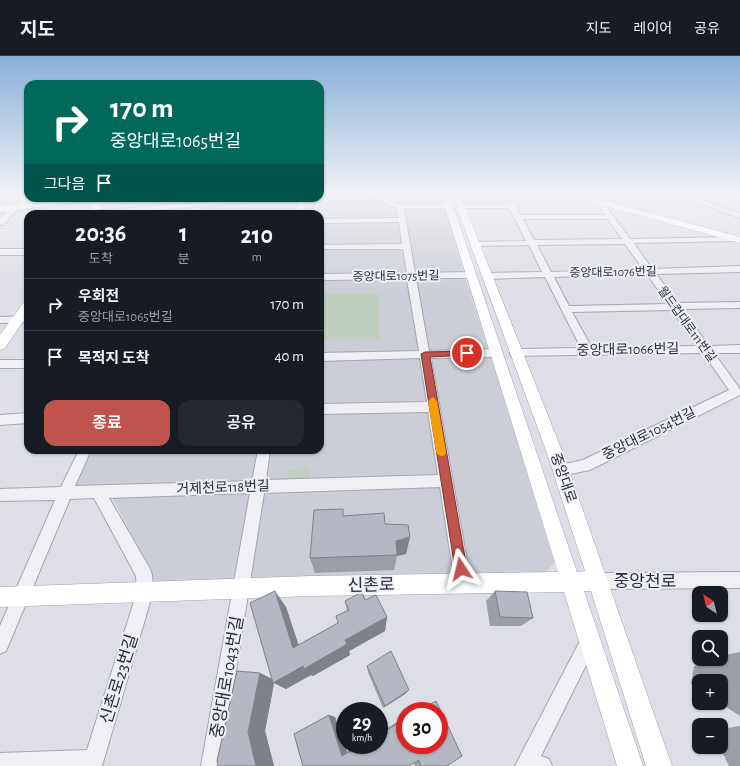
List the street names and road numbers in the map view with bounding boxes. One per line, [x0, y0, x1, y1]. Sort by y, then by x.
street label: 중앙대로1076번길 [569, 265, 657, 279]
street label: 중앙대로1075번길 [353, 269, 439, 283]
street label: 월드컵대로111번길 [656, 284, 718, 364]
street label: 중앙대로1066번길 [577, 341, 679, 358]
street label: 중앙대로1054번길 [600, 404, 698, 463]
street label: 중앙대로 [548, 451, 579, 505]
street label: 거제천로118번길 [176, 477, 270, 497]
street label: 중앙천로 [614, 572, 676, 590]
street label: 신촌로 [347, 576, 395, 594]
street label: 중앙대로1043번길 [208, 615, 246, 739]
street label: 신촌로23번길 [97, 632, 141, 726]

